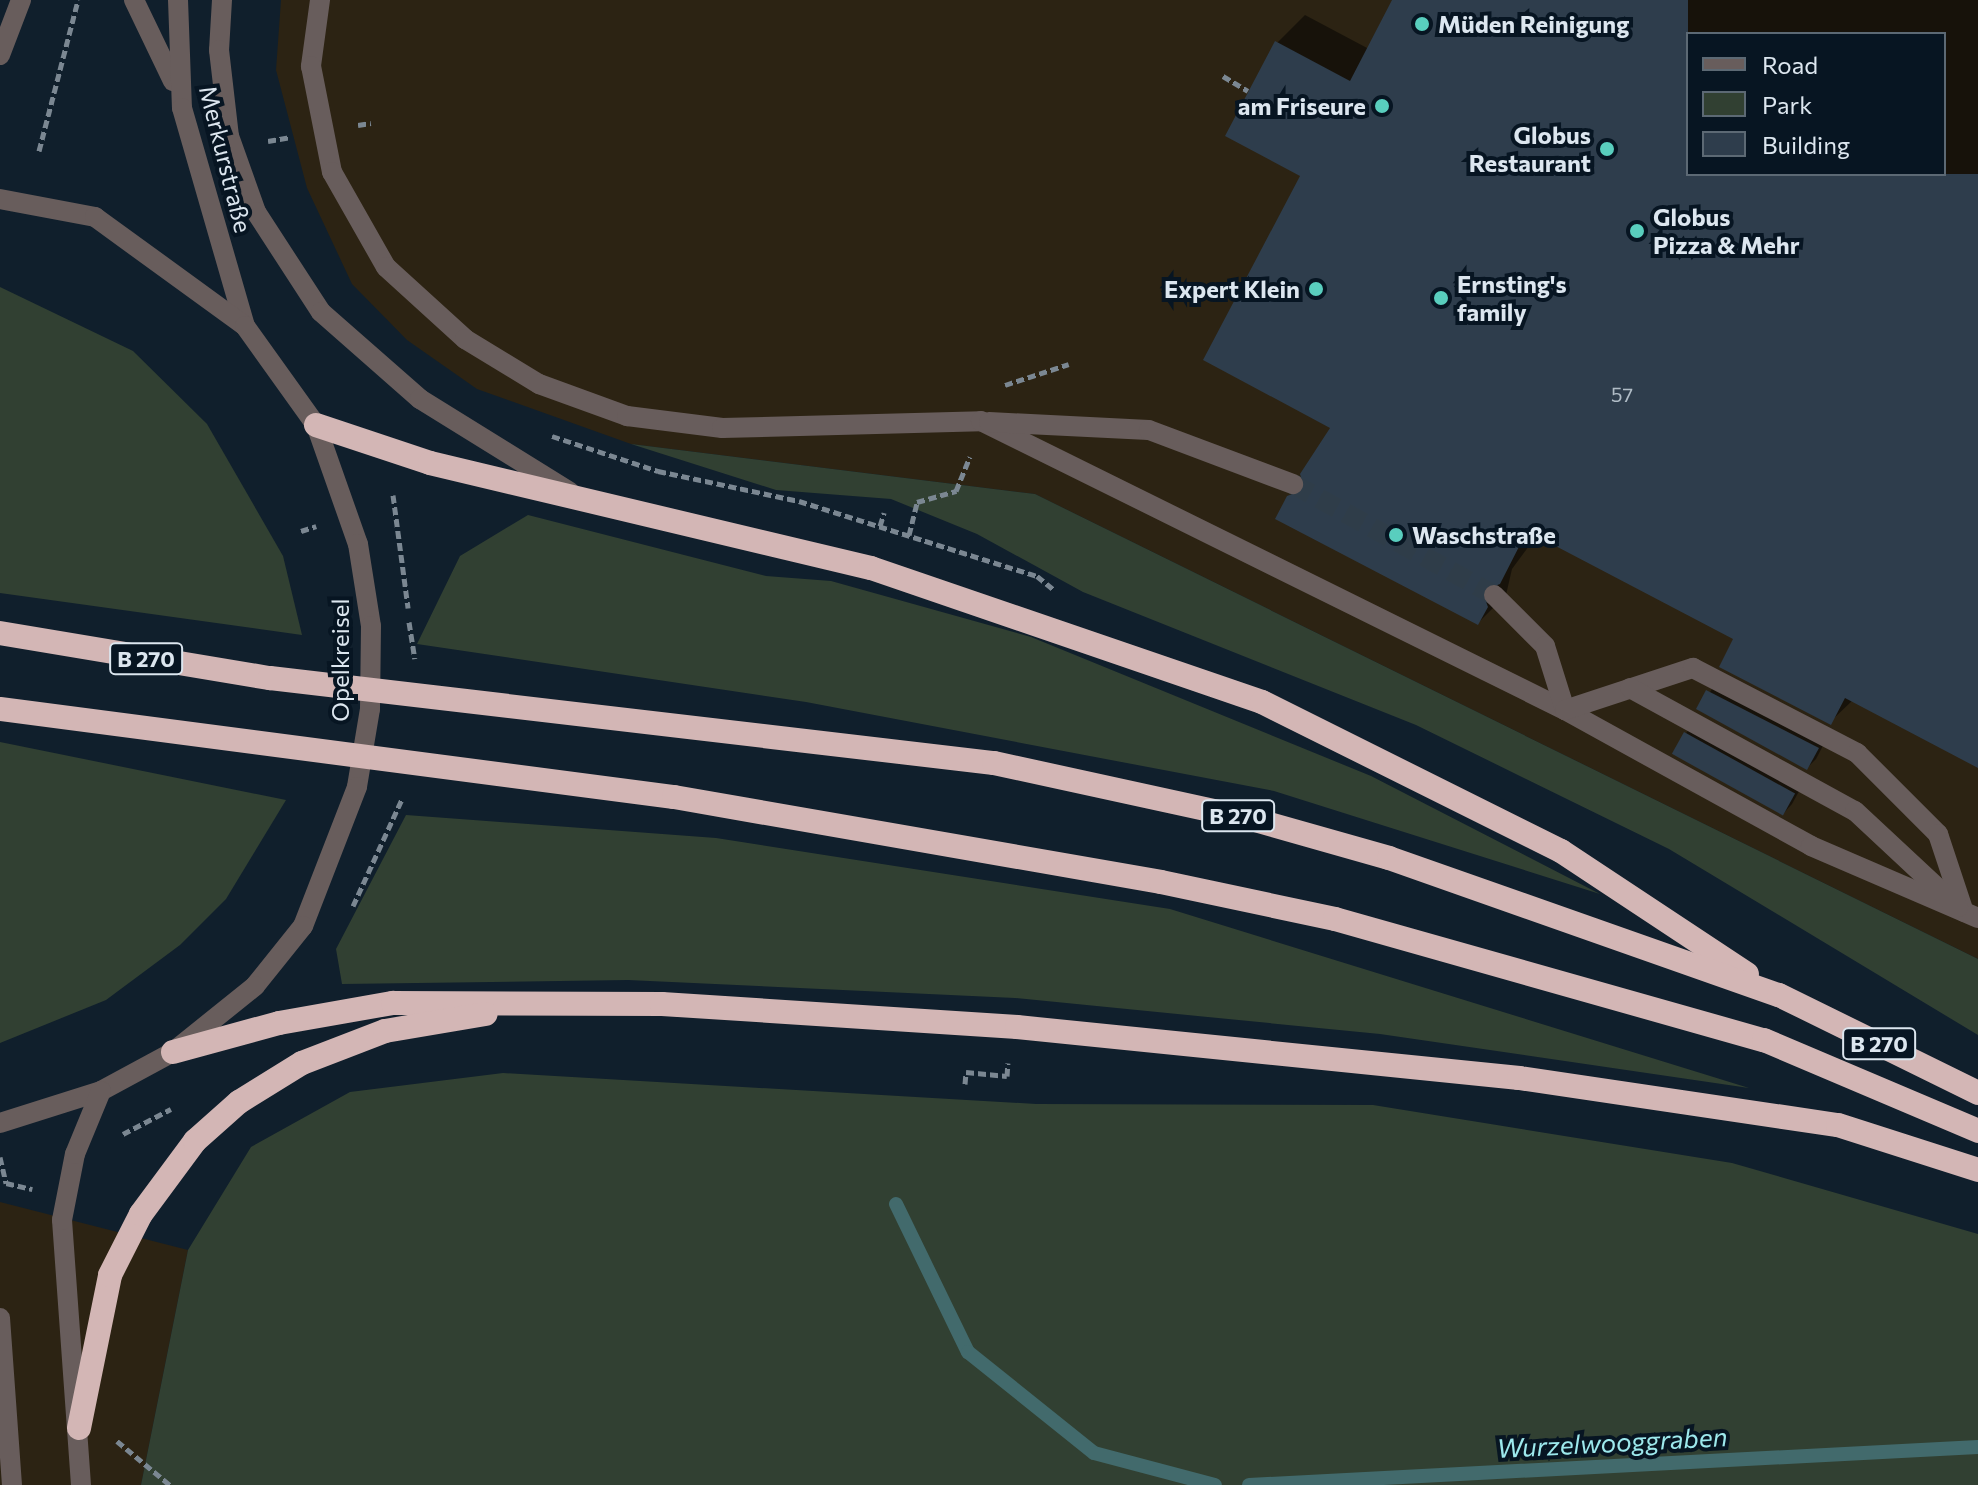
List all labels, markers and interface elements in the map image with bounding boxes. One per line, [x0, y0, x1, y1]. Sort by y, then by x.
place label: Müden Reinigung [1438, 10, 1629, 38]
marker: Müden Reinigung [1413, 15, 1431, 33]
legend [1686, 32, 1946, 176]
text: Road [1762, 50, 1818, 79]
street label: Merkurstraße [194, 82, 258, 236]
text: Park [1762, 90, 1812, 119]
place label: am Friseure [1238, 92, 1366, 120]
marker: am Friseure [1373, 97, 1391, 115]
place label: Globus Restaurant [1469, 121, 1591, 177]
text: Building [1762, 130, 1850, 159]
marker: Globus Restaurant [1598, 140, 1616, 158]
place label: Globus Pizza & Mehr [1653, 203, 1800, 259]
marker: Globus Pizza & Mehr [1628, 222, 1646, 240]
place label: Ernsting's family [1457, 270, 1567, 326]
place label: Expert Klein [1164, 275, 1300, 303]
marker: Expert Klein [1307, 280, 1325, 298]
marker: Ernsting's family [1432, 289, 1450, 307]
house number: 57 [1611, 382, 1633, 406]
place label: Waschstraße [1412, 521, 1556, 549]
marker: Waschstraße [1387, 526, 1405, 544]
street label: Opelkreisel [326, 598, 354, 722]
road number: B 270 [108, 641, 184, 677]
road number: B 270 [1200, 798, 1276, 834]
road number: B 270 [1841, 1026, 1917, 1062]
water label: Wurzelwooggraben [1496, 1420, 1728, 1464]

